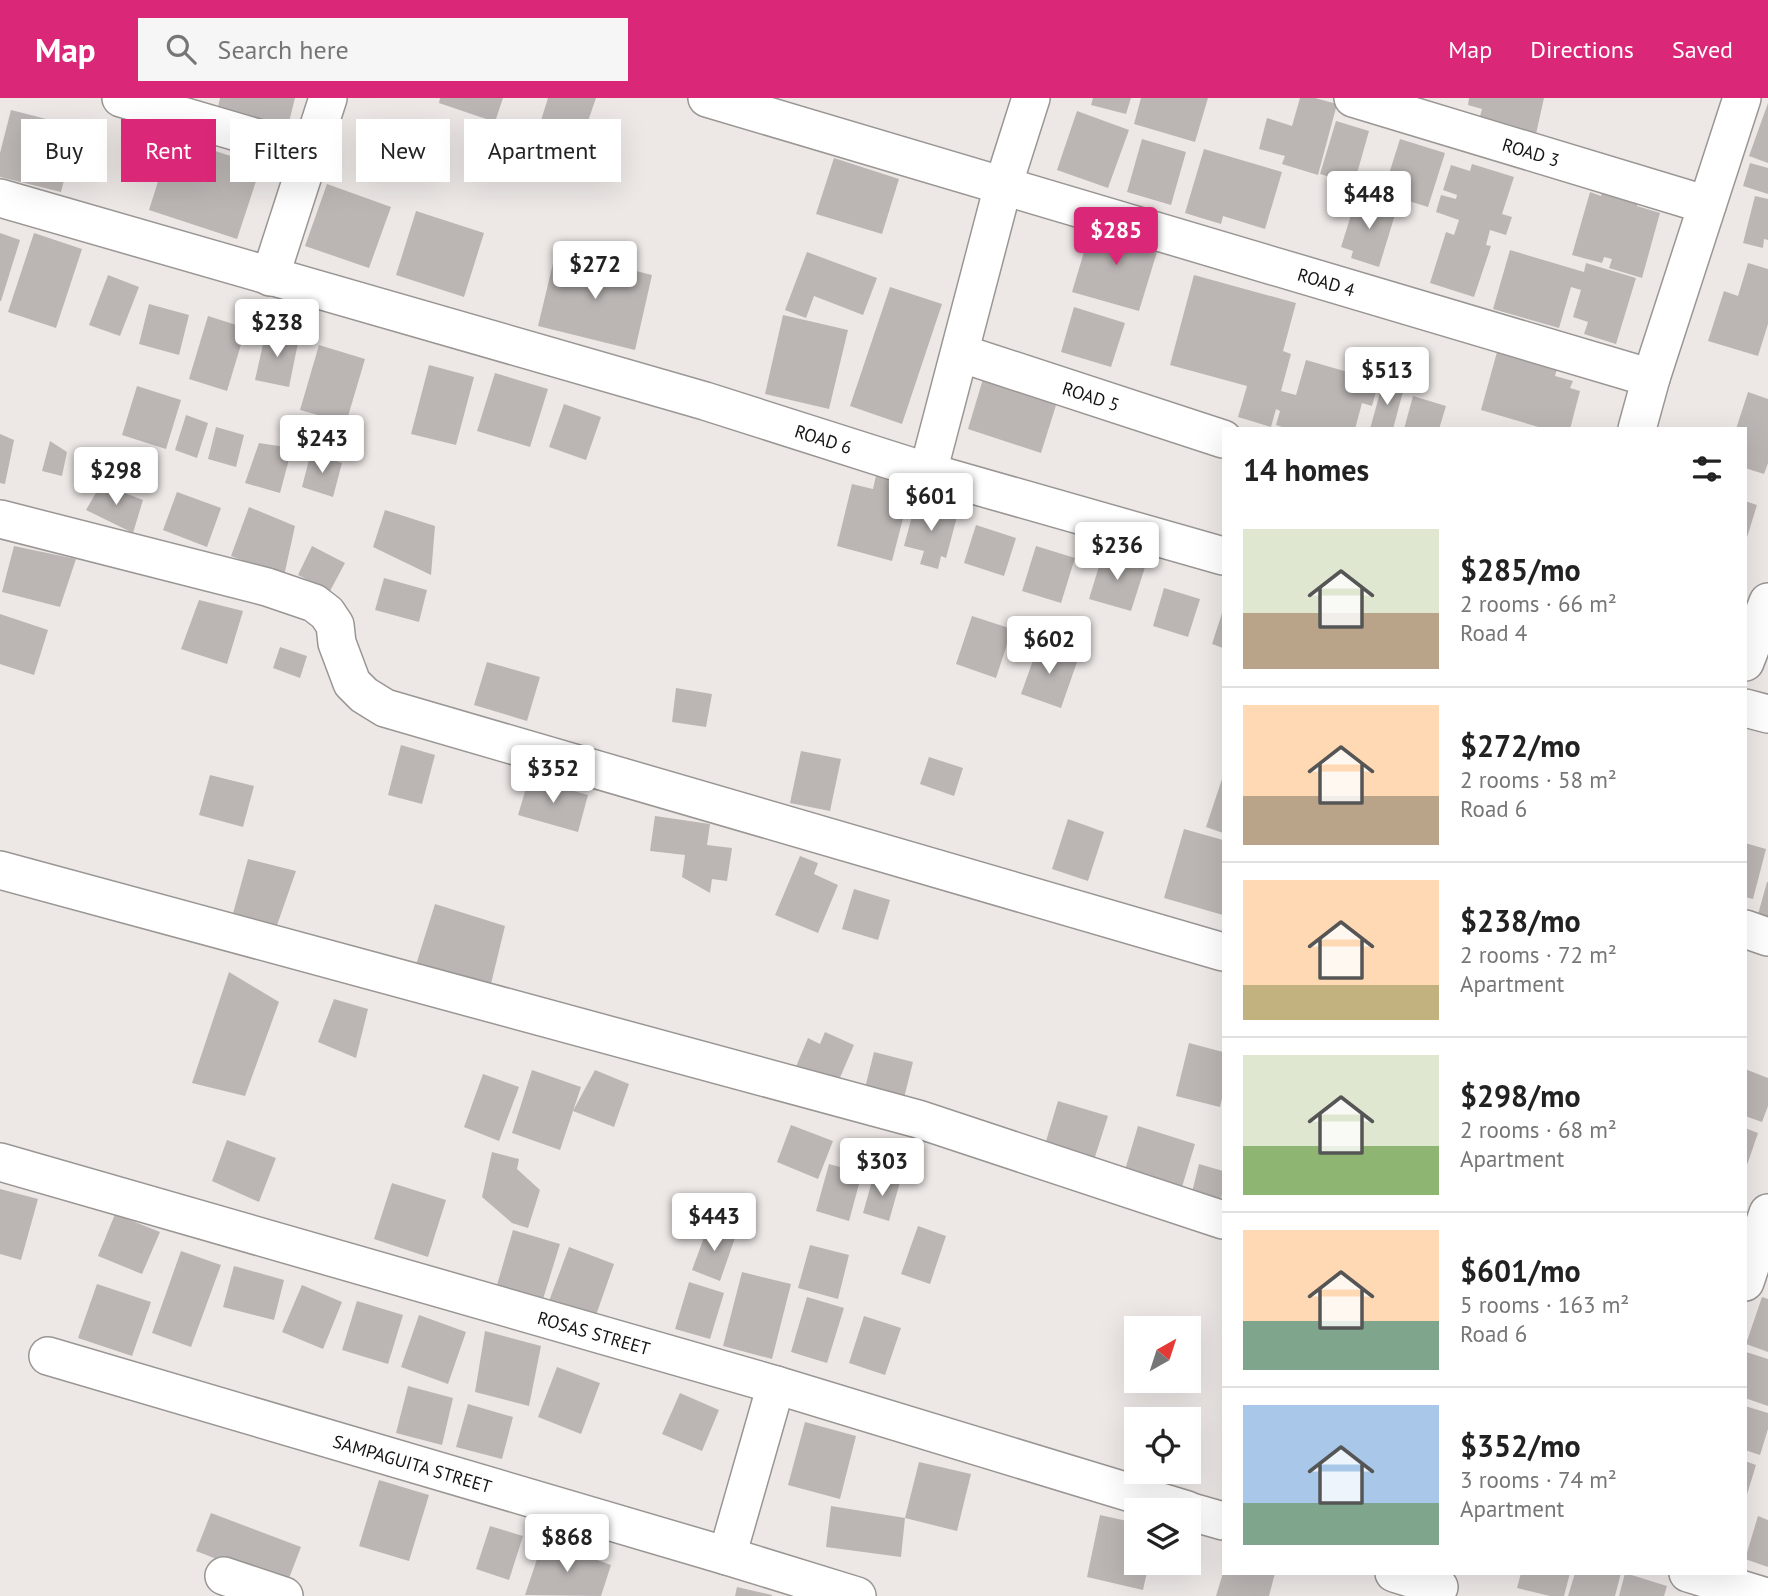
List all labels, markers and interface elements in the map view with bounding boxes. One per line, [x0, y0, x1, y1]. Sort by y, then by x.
search box [138, 18, 628, 81]
text: Map [35, 28, 96, 71]
icon: search [162, 30, 200, 68]
text: Search here [218, 33, 349, 66]
text: Map [1448, 34, 1492, 65]
text: Directions [1530, 34, 1634, 65]
text: Saved [1672, 34, 1733, 65]
chip: Buy [21, 119, 107, 182]
chip: Rent [121, 119, 216, 182]
chip: Filters [230, 119, 342, 182]
chip: New [356, 119, 450, 182]
chip: Apartment [464, 119, 621, 182]
street label: ROAD 3 [1500, 132, 1562, 171]
pin: $448 [1328, 172, 1410, 231]
text: $448 [1343, 179, 1395, 208]
pin: $285 [1075, 208, 1157, 267]
text: $285 [1090, 215, 1142, 244]
pin: $272 [554, 242, 636, 301]
text: $272 [569, 249, 621, 278]
street label: ROAD 4 [1295, 262, 1358, 301]
pin: $238 [236, 300, 318, 359]
text: $238 [251, 307, 303, 336]
pin: $513 [1346, 348, 1428, 407]
text: $513 [1361, 355, 1413, 384]
street label: ROAD 5 [1060, 376, 1123, 416]
pin: $243 [281, 416, 363, 475]
street label: ROAD 6 [792, 419, 855, 459]
text: $243 [296, 423, 348, 452]
pin: $298 [75, 448, 157, 507]
text: 14 homes [1243, 450, 1369, 489]
icon: filters [1688, 450, 1726, 488]
text: $298 [90, 455, 142, 484]
pin: $601 [890, 474, 972, 533]
text: $601 [905, 481, 957, 510]
pin: $236 [1076, 522, 1158, 582]
text: $236 [1091, 530, 1143, 559]
text: $285/mo [1460, 550, 1581, 589]
icon: home [1299, 557, 1383, 641]
text: 2 rooms · 66 m² [1460, 589, 1617, 618]
pin: $602 [1008, 616, 1090, 676]
text: Road 4 [1460, 618, 1527, 647]
text: $602 [1023, 624, 1075, 653]
text: $272/mo [1460, 726, 1581, 765]
icon: home [1299, 733, 1383, 817]
pin: $352 [512, 746, 594, 805]
text: $352 [527, 753, 579, 782]
text: 2 rooms · 58 m² [1460, 765, 1617, 794]
text: Road 6 [1460, 794, 1527, 823]
text: $238/mo [1460, 901, 1581, 940]
icon: home [1299, 908, 1383, 992]
text: 2 rooms · 72 m² [1460, 940, 1617, 969]
text: Apartment [1460, 969, 1564, 998]
text: $298/mo [1460, 1076, 1581, 1115]
icon: home [1299, 1083, 1383, 1167]
text: 2 rooms · 68 m² [1460, 1115, 1617, 1144]
pin: $303 [841, 1138, 923, 1198]
text: Apartment [1460, 1144, 1564, 1173]
text: $303 [856, 1146, 908, 1175]
pin: $443 [673, 1194, 755, 1253]
text: $443 [688, 1201, 740, 1230]
text: $601/mo [1460, 1251, 1581, 1290]
icon: home [1299, 1258, 1383, 1342]
text: 5 rooms · 163 m² [1460, 1290, 1629, 1319]
street label: ROSAS STREET [535, 1306, 653, 1360]
north arrow [1124, 1316, 1200, 1393]
map controls [1124, 1316, 1201, 1575]
text: Road 6 [1460, 1319, 1527, 1348]
button: locate [1124, 1407, 1201, 1484]
text: $352/mo [1460, 1426, 1581, 1465]
street label: SAMPAGUITA STREET [330, 1429, 495, 1498]
icon: home [1299, 1433, 1383, 1517]
text: 3 rooms · 74 m² [1460, 1465, 1617, 1494]
text: Apartment [1460, 1494, 1564, 1523]
button: layers [1124, 1498, 1201, 1575]
pin: $868 [526, 1514, 608, 1574]
text: $868 [541, 1522, 593, 1551]

